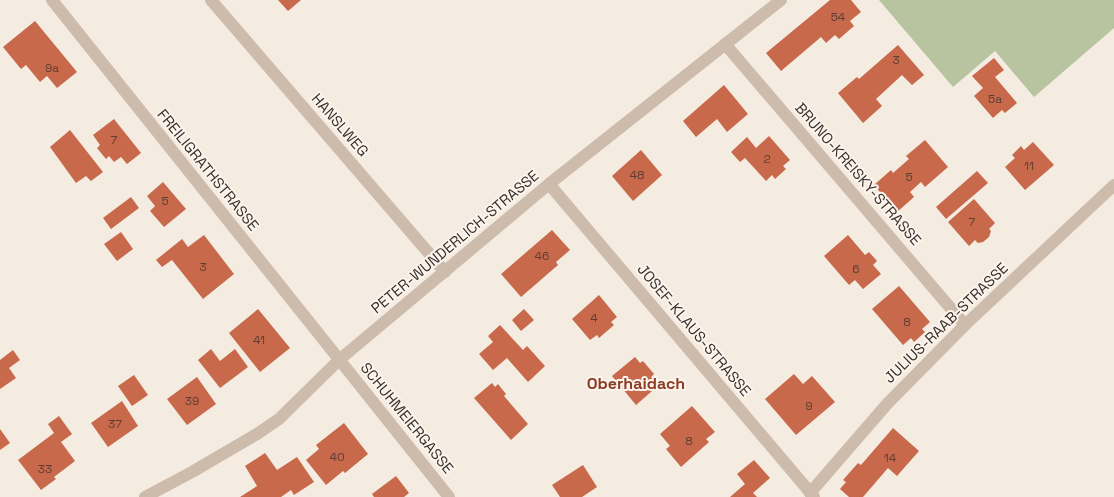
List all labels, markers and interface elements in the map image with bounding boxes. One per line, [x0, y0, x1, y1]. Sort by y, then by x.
house number: 54 [831, 9, 846, 25]
house number: 3 [892, 52, 900, 68]
house number: 9a [45, 60, 59, 76]
street label: HANSLWEG [308, 89, 373, 160]
house number: 5a [988, 91, 1002, 107]
street label: BRUNO-KREISKY-STRASSE [791, 98, 926, 249]
street label: FREILIGRATHSTRASSE [153, 105, 263, 234]
house number: 7 [111, 132, 118, 148]
house number: 2 [763, 151, 771, 167]
house number: 11 [1024, 158, 1034, 174]
street label: PETER-WUNDERLICH-STRASSE [367, 166, 542, 317]
house number: 48 [630, 167, 644, 183]
house number: 5 [905, 169, 913, 185]
house number: 5 [161, 193, 169, 209]
house number: 7 [969, 214, 976, 230]
house number: 46 [535, 248, 549, 264]
street label: JULIUS-RAAB-STRASSE [880, 258, 1012, 387]
house number: 3 [199, 259, 207, 275]
street label: JOSEF-KLAUS-STRASSE [633, 260, 755, 400]
house number: 6 [852, 261, 860, 277]
house number: 4 [590, 310, 598, 326]
house number: 8 [903, 314, 911, 330]
house number: 41 [253, 332, 265, 348]
street label: SCHUHMEIERGASSE [357, 358, 458, 477]
district label: Oberhaidach [587, 373, 685, 394]
house number: 39 [185, 393, 199, 409]
house number: 9 [805, 398, 813, 414]
house number: 37 [108, 416, 122, 432]
house number: 8 [685, 433, 693, 449]
house number: 40 [329, 449, 345, 465]
house number: 14 [884, 450, 897, 466]
house number: 33 [38, 461, 52, 477]

